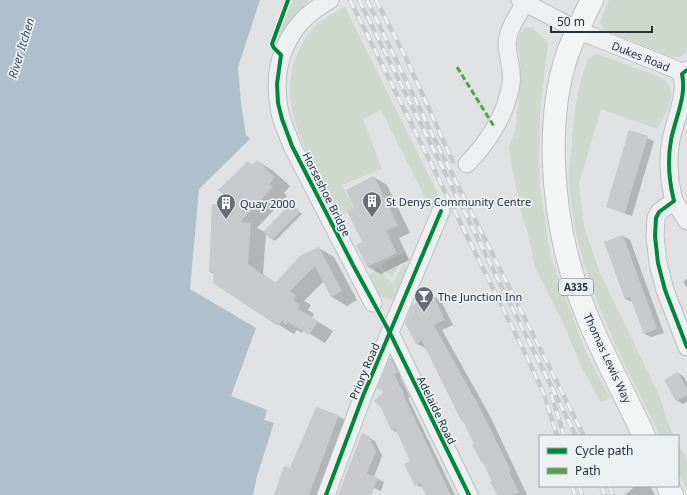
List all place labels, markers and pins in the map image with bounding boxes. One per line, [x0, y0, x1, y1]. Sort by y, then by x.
building icon: St Denys Community Centre [361, 190, 383, 218]
building icon: Quay 2000 [215, 192, 237, 220]
place label: St Denys Community Centre [386, 194, 531, 209]
place label: Quay 2000 [240, 196, 295, 211]
bar icon: The Junction Inn [413, 285, 435, 313]
place label: The Junction Inn [438, 289, 522, 304]

